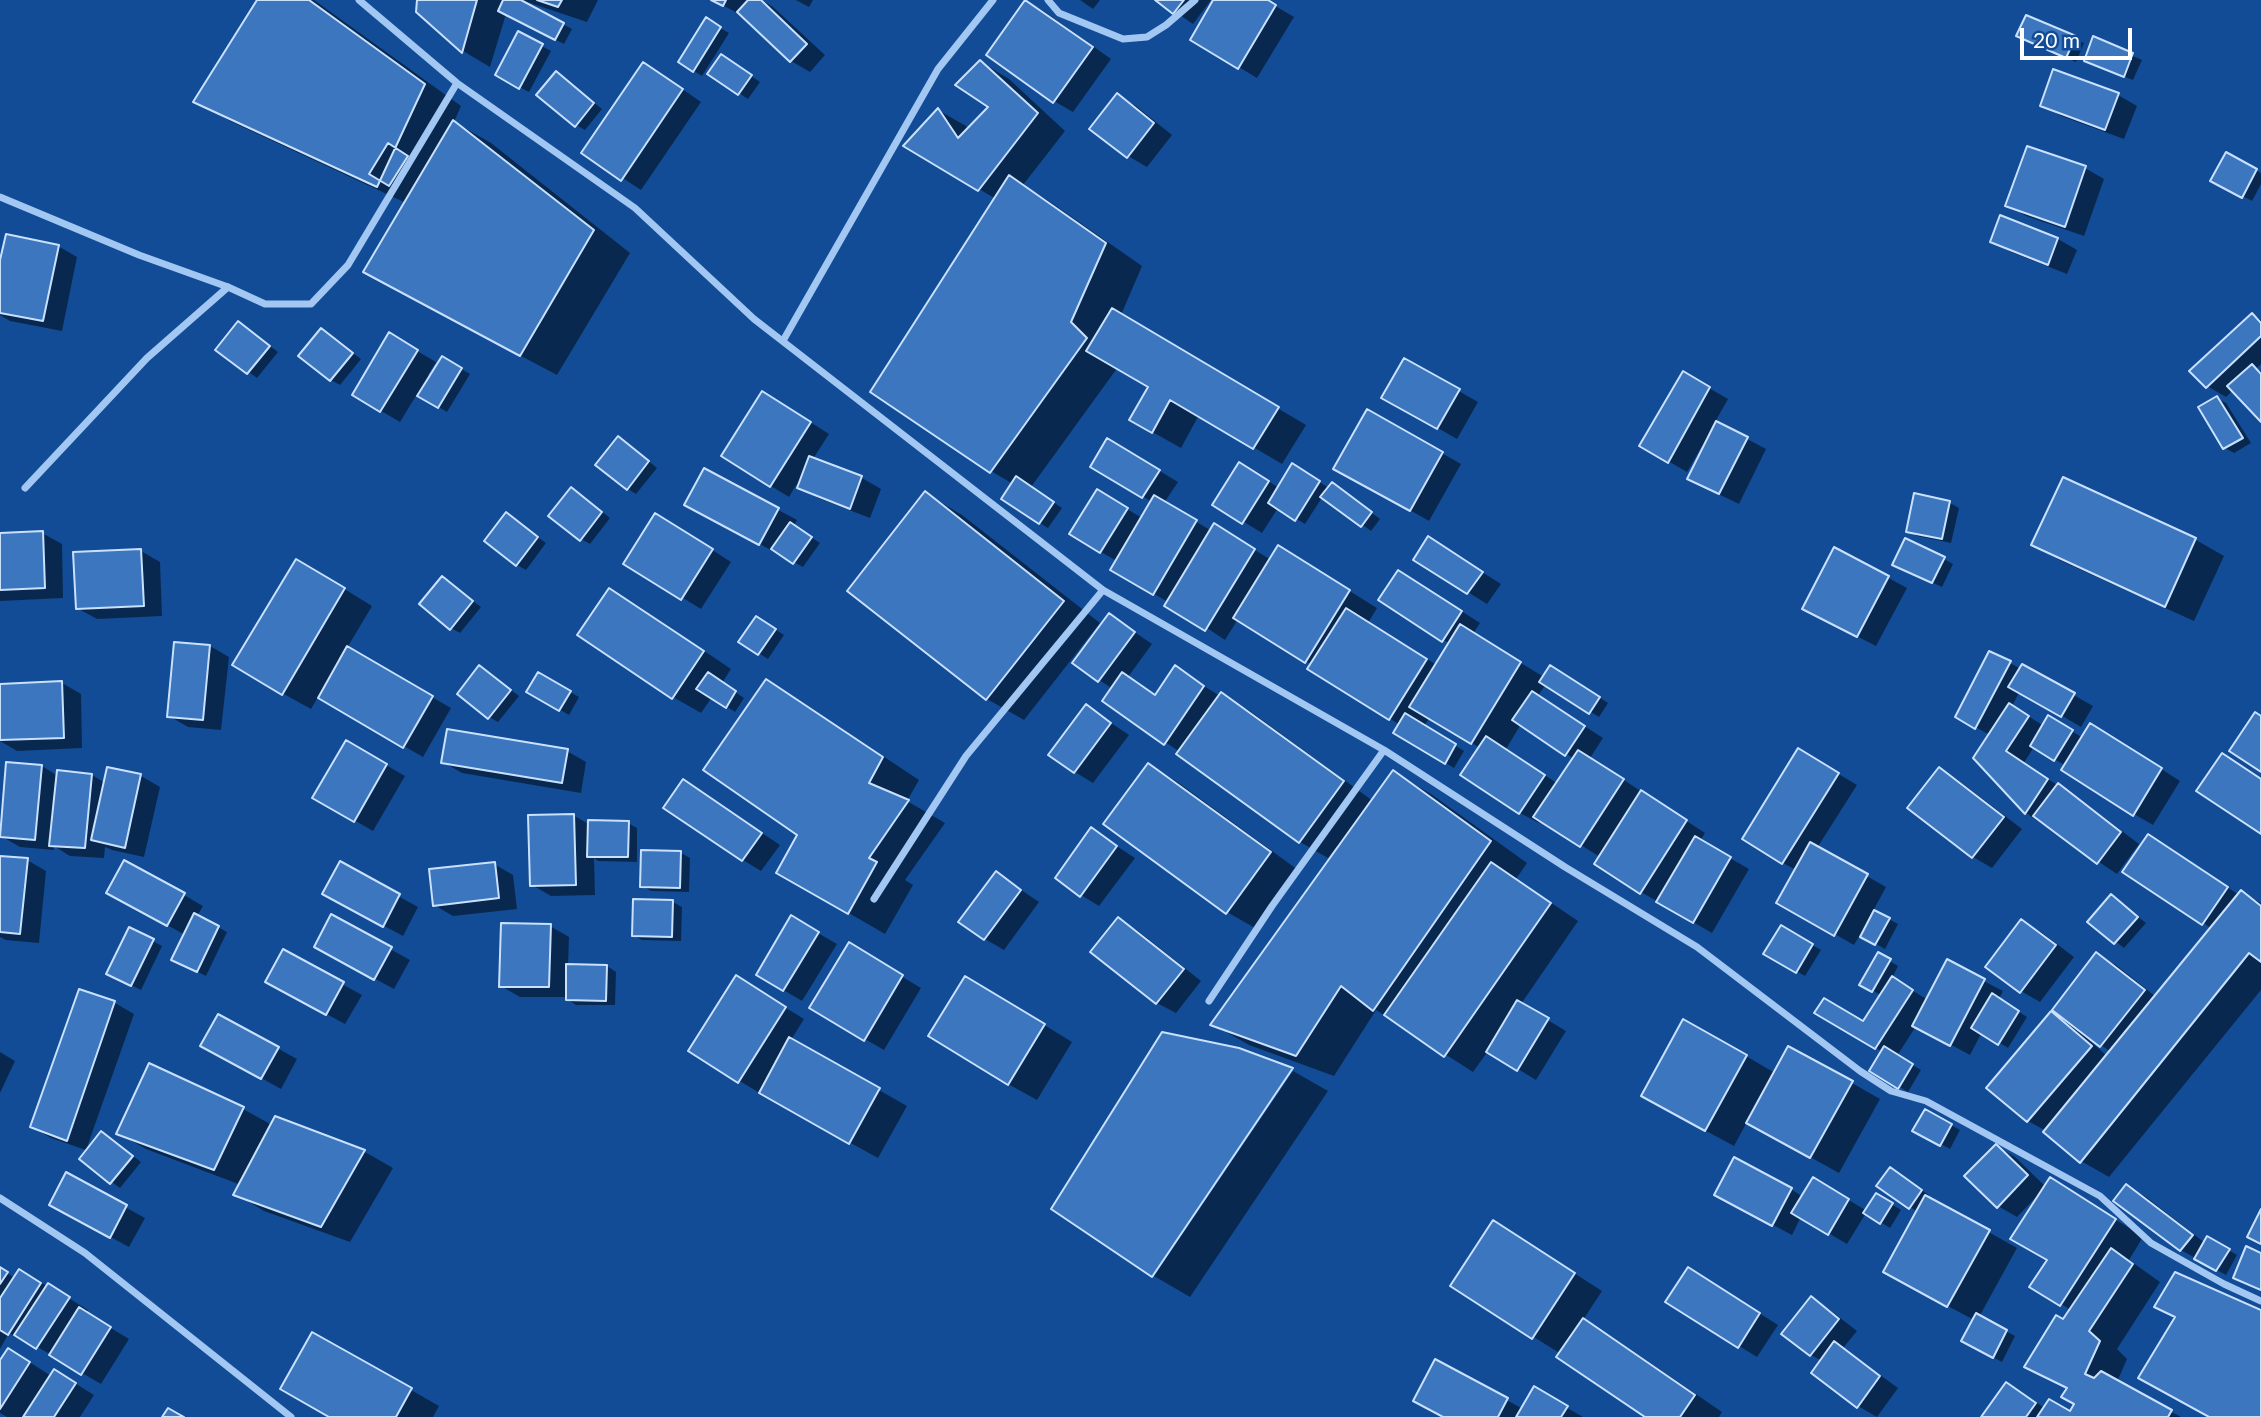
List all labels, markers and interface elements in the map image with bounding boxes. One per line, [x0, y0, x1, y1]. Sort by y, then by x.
scale bar [2023, 14, 2135, 58]
text: 20 m [2033, 27, 2080, 52]

